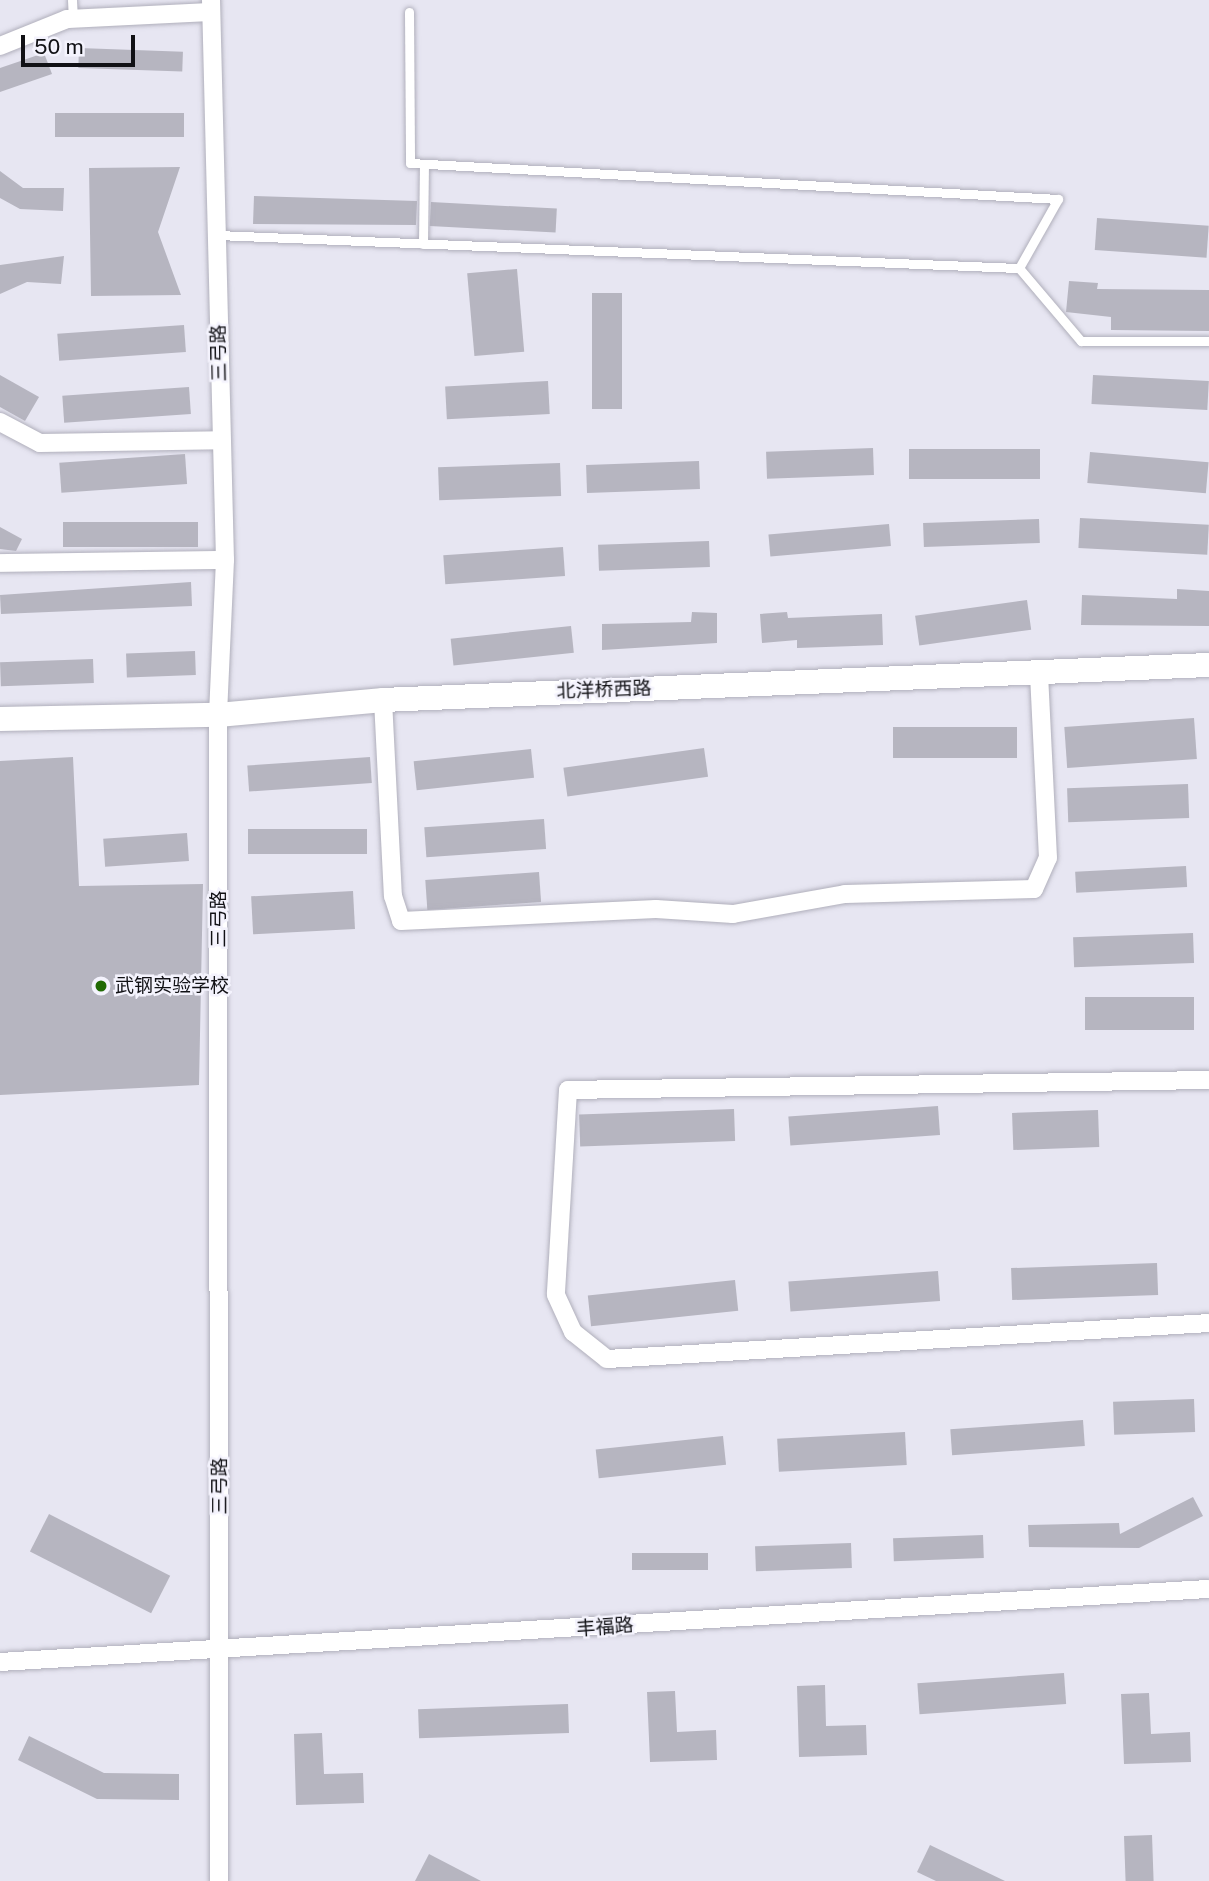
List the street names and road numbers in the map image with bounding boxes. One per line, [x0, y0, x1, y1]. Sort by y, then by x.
street label: 三弓路 [207, 324, 231, 382]
street label: 北洋桥西路 [556, 677, 652, 703]
street label: 三弓路 [208, 891, 230, 947]
street label: 三弓路 [209, 1458, 231, 1514]
street label: 丰福路 [576, 1614, 634, 1640]

